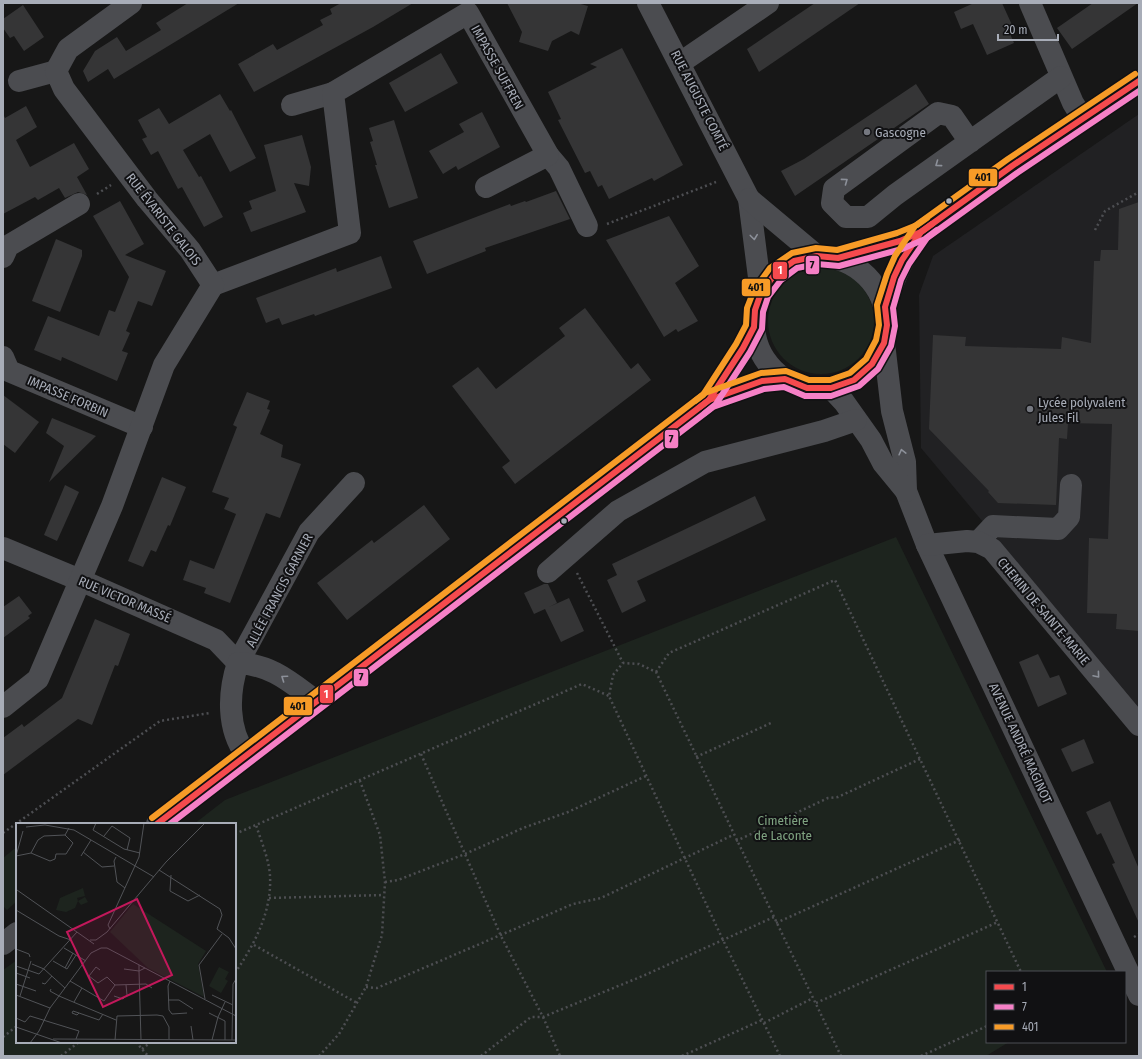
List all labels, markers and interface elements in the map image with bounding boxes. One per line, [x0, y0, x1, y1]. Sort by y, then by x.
scale bar [998, 16, 1058, 42]
street label: IMPASSE SUFFREN [468, 23, 527, 112]
text: 20 m [1004, 23, 1028, 37]
street label: RUE AUGUSTE COMTÉ [668, 48, 731, 153]
place label: Gascogne [875, 125, 926, 140]
marker: Gascogne [862, 127, 872, 137]
one-way arrow [935, 159, 942, 167]
line badge: 401 [968, 168, 998, 187]
street label: RUE ÉVARISTE GALOIS [123, 170, 204, 268]
text: 401 [975, 171, 991, 184]
one-way arrow [840, 178, 847, 185]
unlabelled marker [944, 196, 954, 206]
one-way arrow [749, 234, 758, 240]
line badge: 7 [805, 255, 820, 275]
text: 7 [810, 259, 815, 272]
line badge: 1 [772, 261, 788, 280]
text: 1 [778, 264, 782, 277]
line badge: 401 [741, 278, 771, 297]
text: 401 [748, 281, 764, 294]
street label: IMPASSE FORBIN [25, 373, 111, 420]
place label: Lycée polyvalent Jules Fil [1038, 395, 1126, 425]
marker: Lycée polyvalent Jules Fil [1025, 404, 1035, 414]
line badge: 7 [664, 429, 679, 449]
text: 7 [669, 433, 674, 446]
one-way arrow [898, 449, 907, 456]
unlabelled marker [559, 516, 569, 526]
street label: ALLÉE FRANCIS GARNIER [243, 531, 316, 650]
street label: CHEMIN DE SAINTE-MARIE [995, 555, 1093, 668]
street label: RUE VICTOR MASSÉ [76, 573, 173, 626]
line badge: 7 [353, 668, 369, 687]
text: 7 [359, 671, 364, 684]
one-way arrow [1093, 671, 1100, 678]
one-way arrow [281, 675, 288, 683]
street label: AVENUE ANDRÉ MAGINOT [986, 681, 1055, 806]
line badge: 1 [319, 684, 334, 704]
text: 1 [324, 688, 328, 701]
line badge: 401 [283, 696, 313, 716]
text: 401 [290, 700, 306, 713]
park label: Cimetière de Laconte [754, 813, 812, 843]
inset map [16, 823, 236, 1043]
legend [986, 971, 1126, 1043]
text: 1 [1022, 980, 1027, 994]
text: 7 [1022, 1000, 1027, 1014]
text: 401 [1022, 1020, 1038, 1034]

